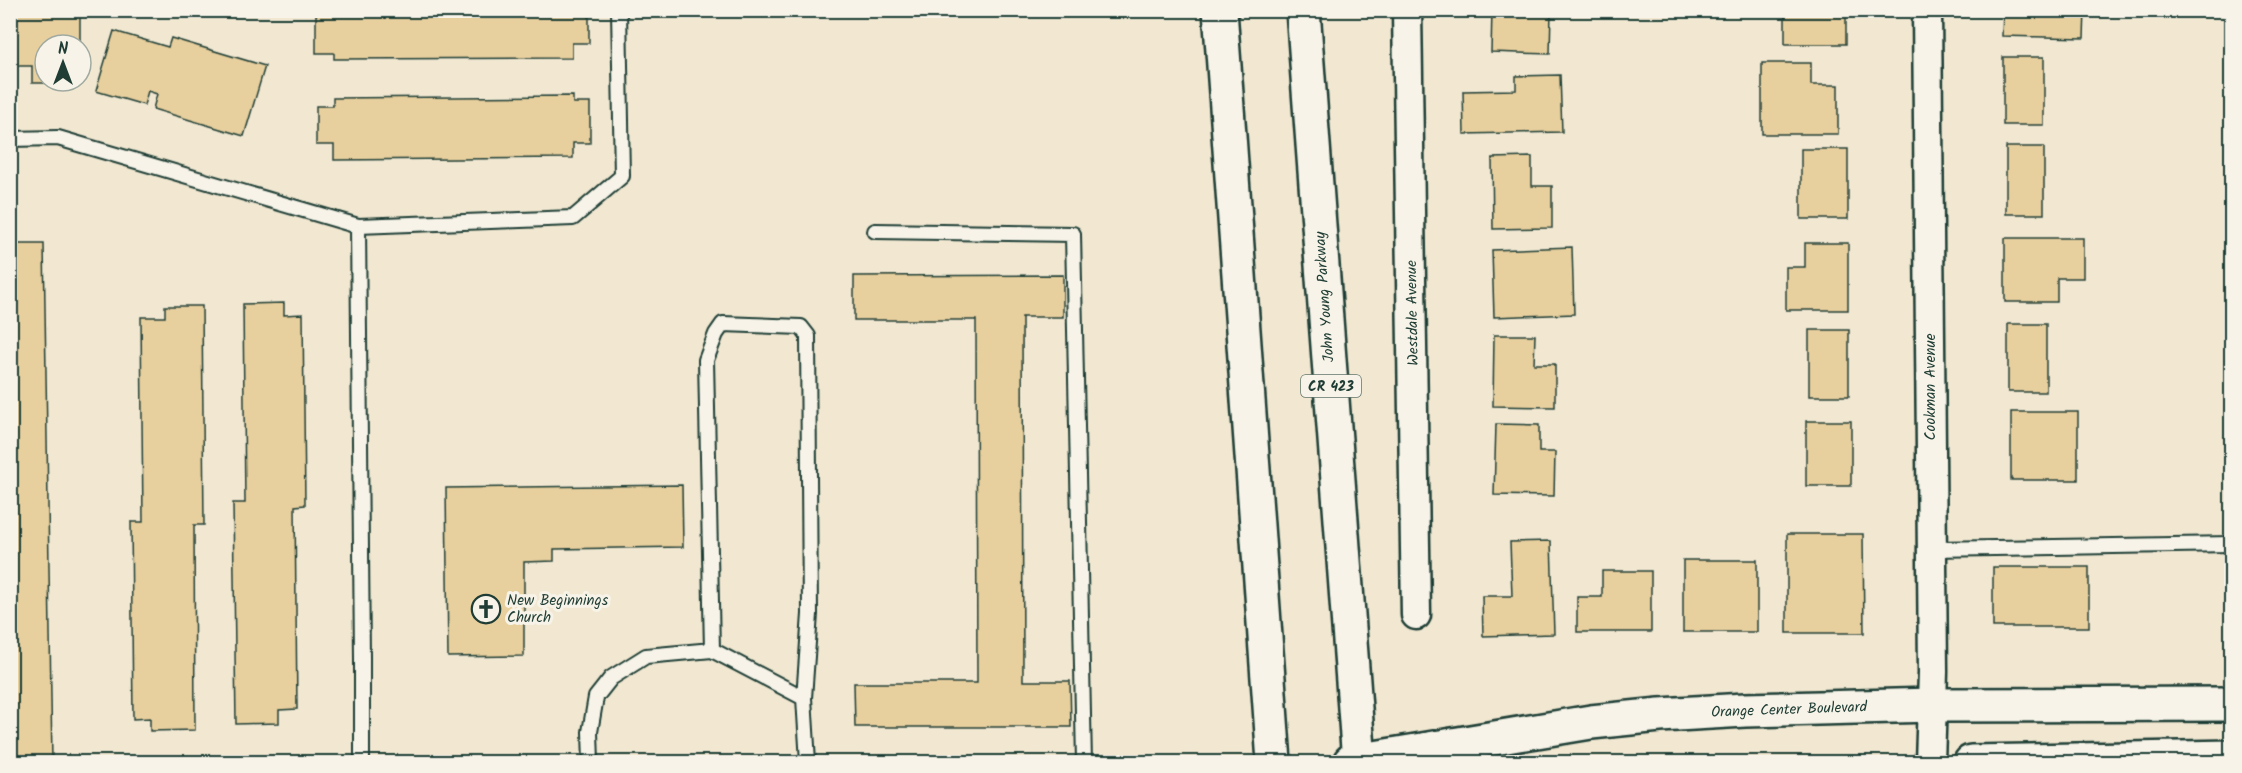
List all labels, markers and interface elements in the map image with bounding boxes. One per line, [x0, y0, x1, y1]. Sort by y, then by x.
north arrow [33, 33, 93, 93]
text: N [58, 37, 68, 62]
street label: John Young Parkway [1308, 230, 1342, 363]
street label: Westdale Avenue [1400, 260, 1426, 366]
street label: Cookman Avenue [1919, 333, 1943, 440]
road number: CR 423 [1301, 375, 1361, 397]
place label: New Beginnings Church [507, 589, 609, 630]
church icon: New Beginnings Church [470, 593, 502, 625]
street label: Orange Center Boulevard [1711, 695, 1868, 725]

